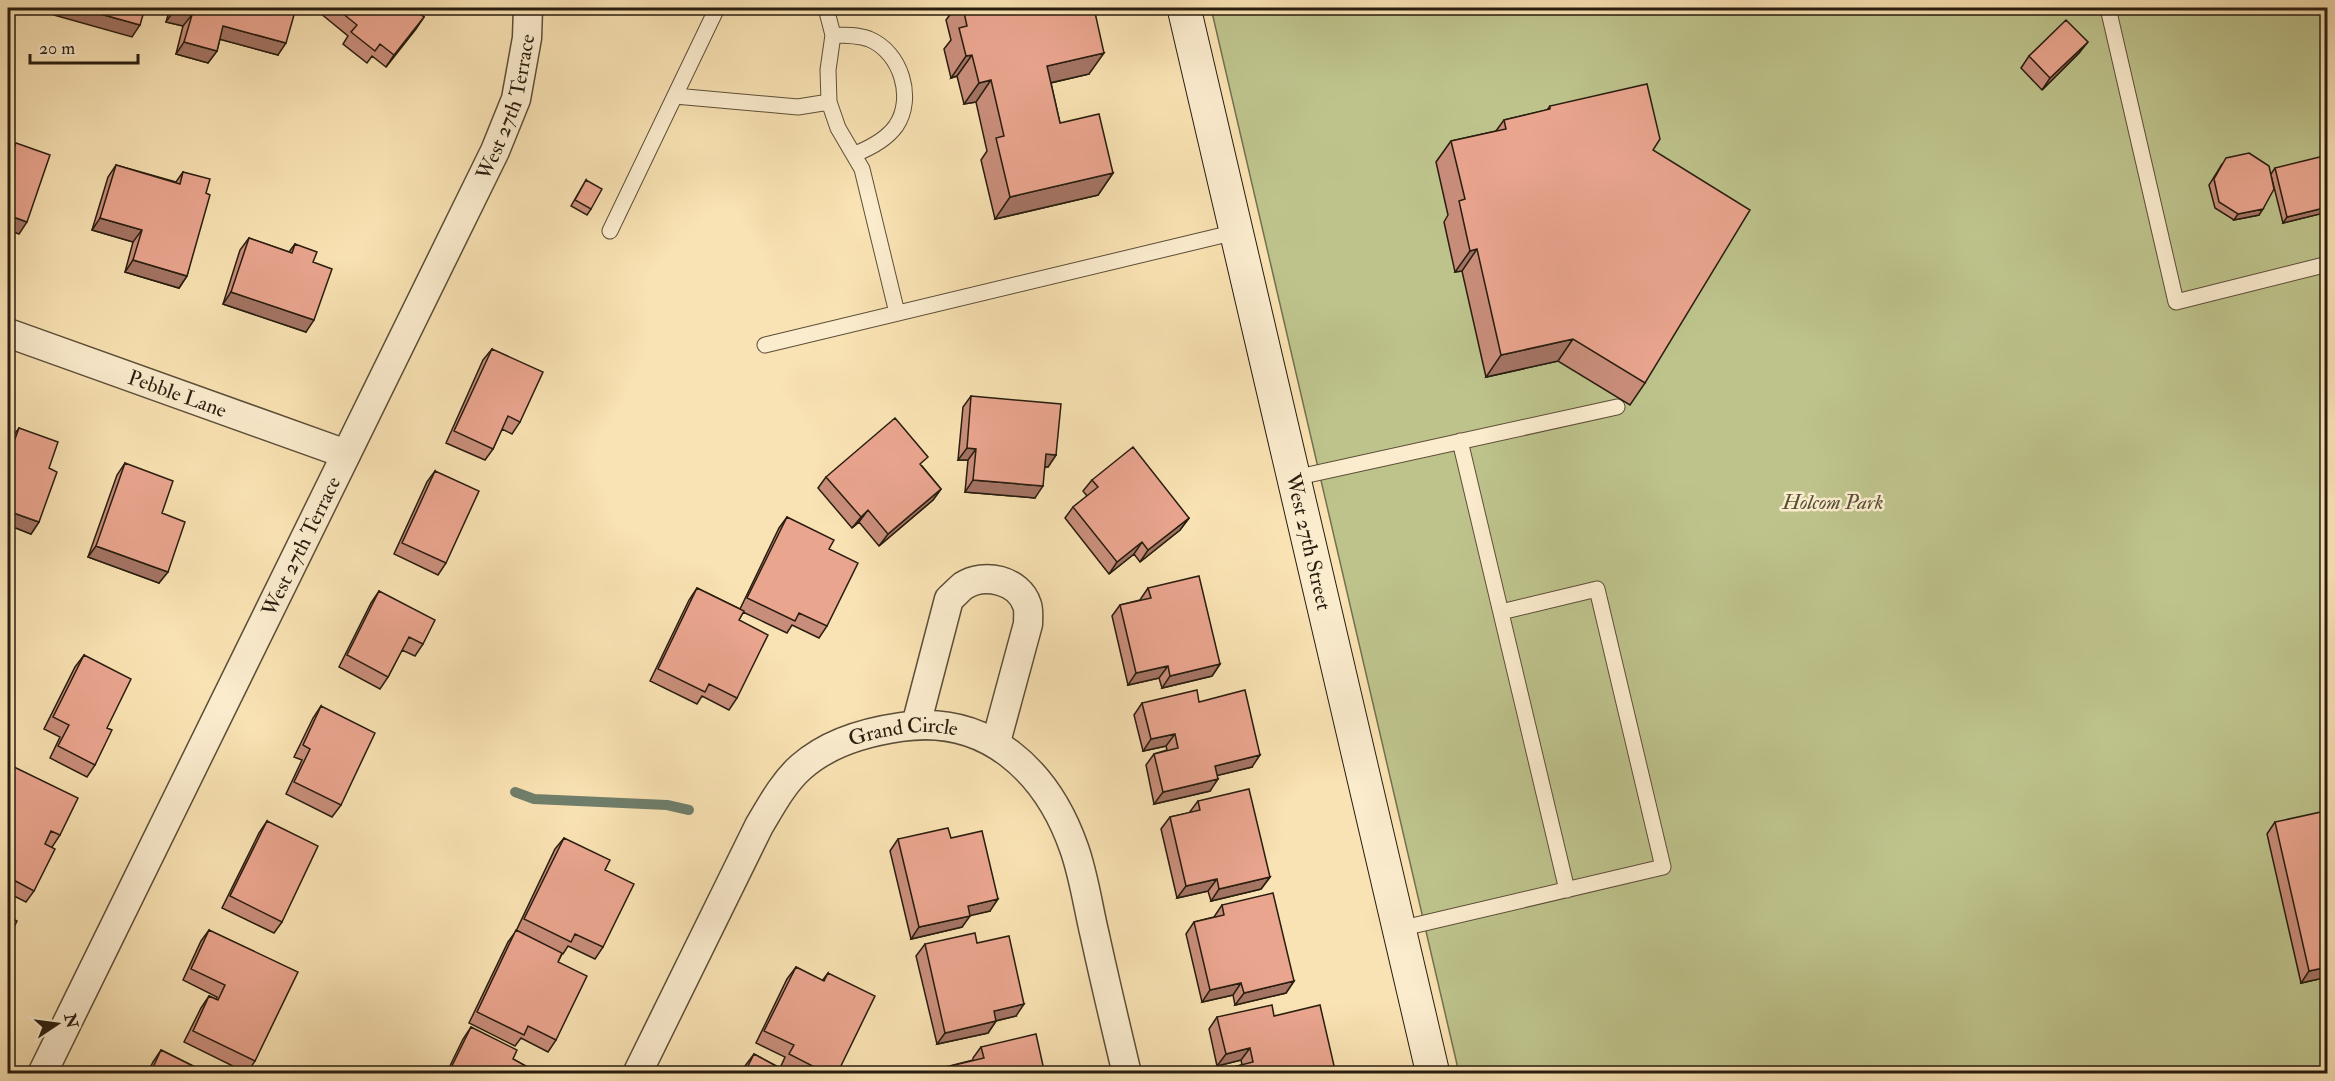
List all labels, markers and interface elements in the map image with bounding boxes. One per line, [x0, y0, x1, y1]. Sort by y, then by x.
scale bar [30, 27, 138, 65]
street label: West 27th Terrace [469, 32, 542, 185]
text: 20 m [39, 37, 75, 60]
street label: Pebble Lane [124, 364, 231, 424]
street label: West 27th Street [1279, 470, 1337, 613]
street label: West 27th Terrace [255, 472, 347, 622]
park label: Holcom Park [1782, 489, 1883, 516]
street label: Grand Circle [845, 712, 961, 753]
north arrow [27, 994, 87, 1054]
text: N [59, 1011, 82, 1031]

